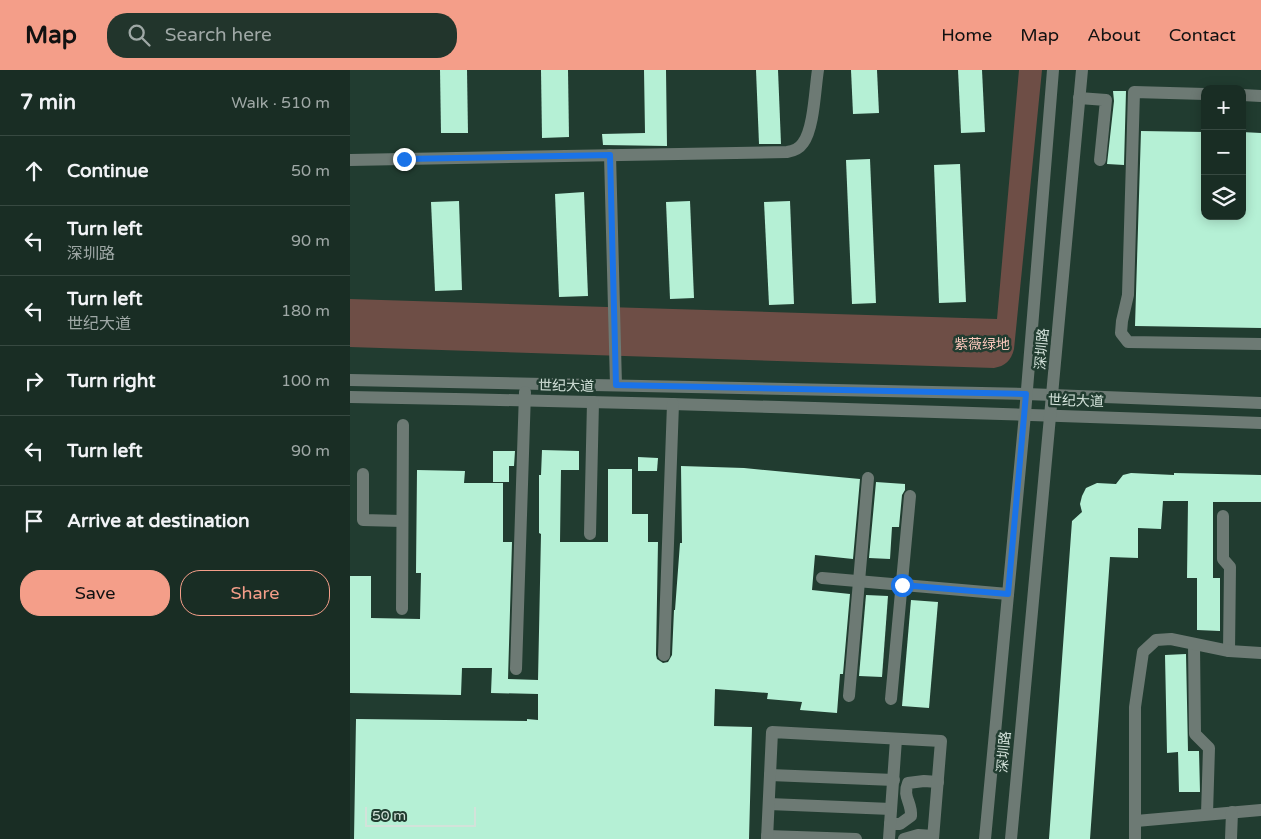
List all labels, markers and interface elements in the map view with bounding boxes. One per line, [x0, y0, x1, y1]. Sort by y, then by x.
search box [107, 13, 457, 58]
text: Map [25, 21, 77, 50]
icon: search [125, 21, 153, 49]
text: Search here [165, 24, 272, 46]
text: Home [941, 24, 992, 46]
text: Map [1020, 24, 1059, 46]
text: About [1087, 24, 1141, 46]
text: Contact [1169, 24, 1236, 46]
map controls [1201, 85, 1246, 220]
button: + [1201, 85, 1246, 130]
text: 7 min [20, 90, 76, 115]
text: Walk · 510 m [231, 93, 330, 113]
button: − [1201, 130, 1246, 175]
route end [393, 148, 416, 171]
icon: ahead [20, 157, 48, 185]
text: Continue [67, 160, 149, 182]
text: 50 m [291, 161, 330, 181]
button: layers [1201, 175, 1246, 220]
text: Turn left [67, 218, 143, 240]
icon: left [20, 227, 48, 255]
text: 90 m [291, 231, 330, 251]
text: 深圳路 [67, 244, 115, 264]
text: Turn left [67, 288, 143, 310]
icon: left [20, 297, 48, 325]
text: 180 m [281, 301, 330, 321]
text: 世纪大道 [67, 314, 131, 334]
street label: 深圳路 [1032, 327, 1052, 371]
park label: 紫薇绿地 [954, 336, 1010, 353]
icon: right [20, 367, 48, 395]
text: Turn right [67, 370, 155, 392]
text: 100 m [281, 371, 330, 391]
street label: 世纪大道 [538, 377, 594, 395]
street label: 世纪大道 [1048, 392, 1104, 410]
icon: left [20, 437, 48, 465]
text: Turn left [67, 440, 143, 462]
text: 90 m [291, 441, 330, 461]
icon: arrive [20, 507, 48, 535]
text: Arrive at destination [67, 510, 250, 532]
button: Save [20, 570, 170, 616]
button: Share [180, 570, 330, 616]
route start [891, 574, 914, 597]
street label: 深圳路 [994, 730, 1014, 774]
scale bar [365, 804, 476, 827]
text: 50 m [372, 807, 406, 824]

